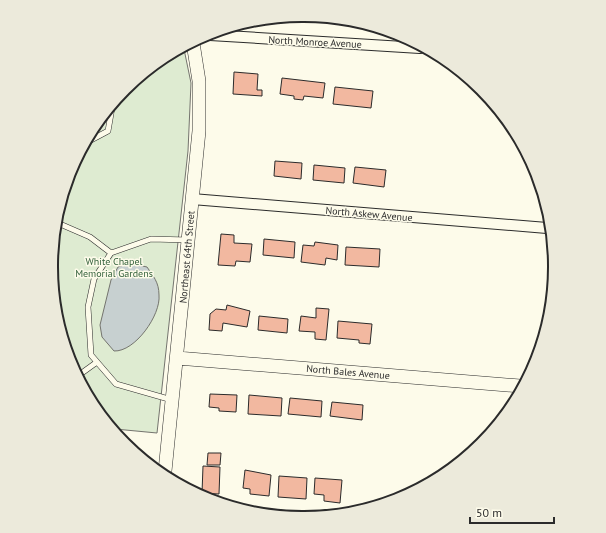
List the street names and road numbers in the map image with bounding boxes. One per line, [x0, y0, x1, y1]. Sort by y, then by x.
street label: North Monroe Avenue [268, 33, 362, 51]
street label: North Askew Avenue [325, 204, 413, 224]
street label: Northeast 64th Street [176, 210, 198, 304]
street label: North Bales Avenue [306, 362, 390, 382]

